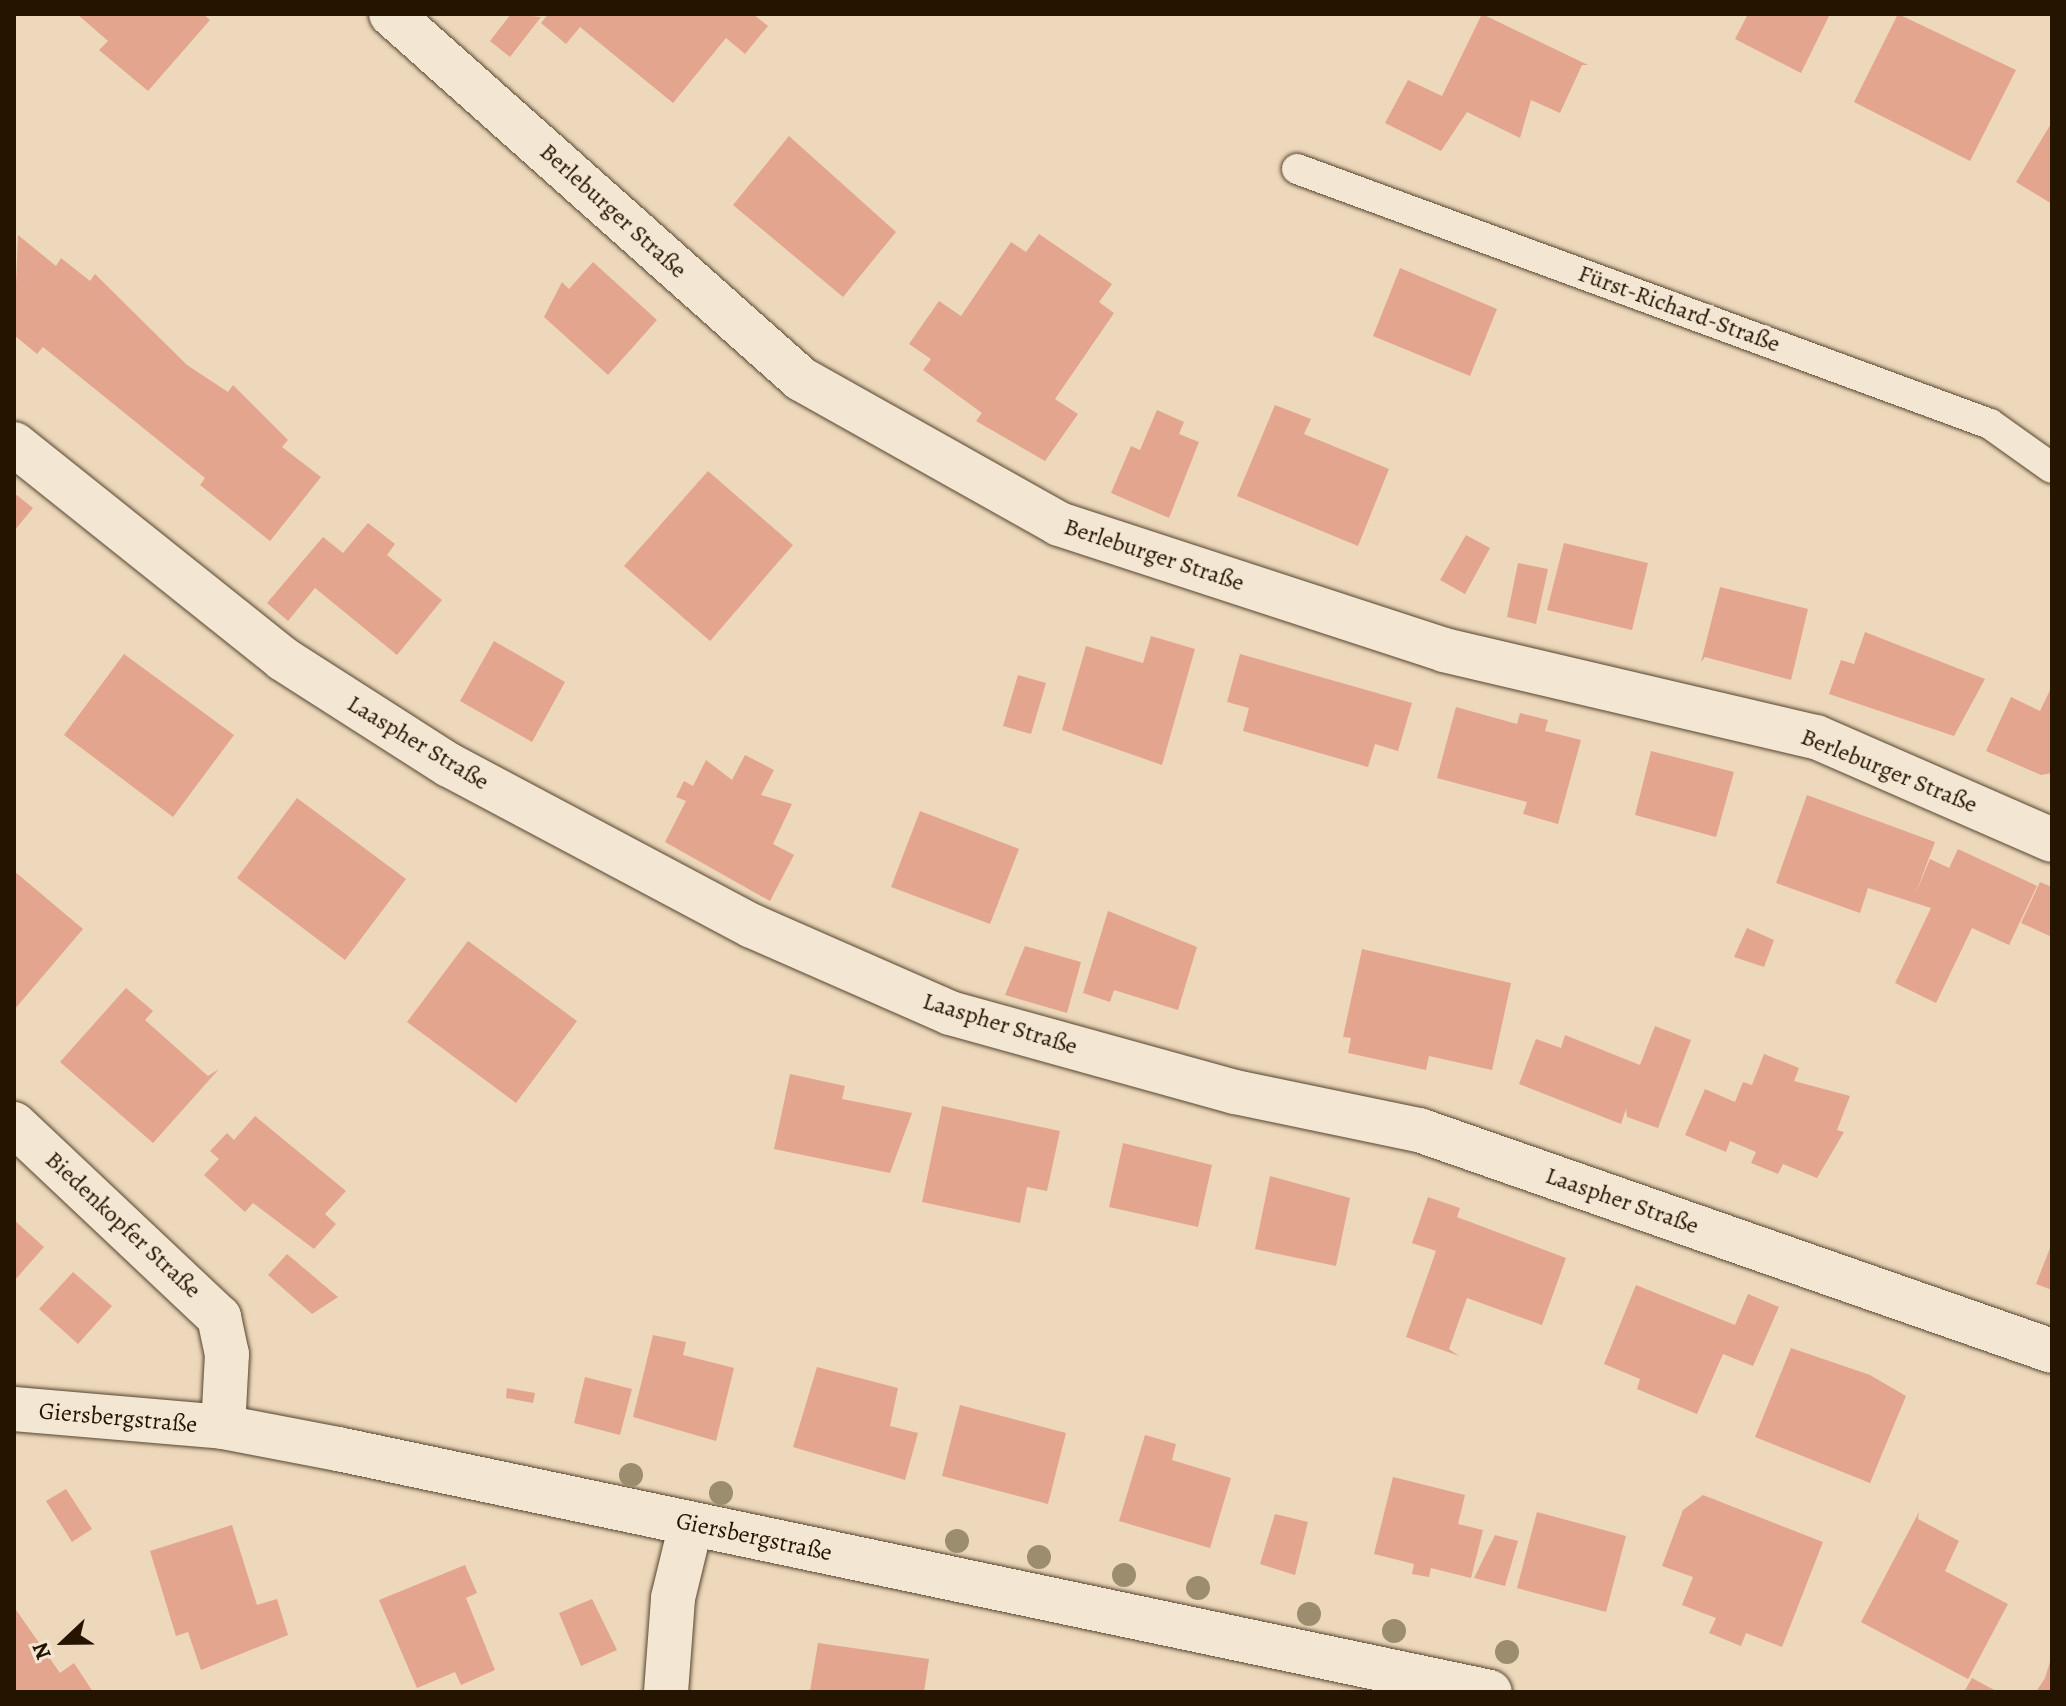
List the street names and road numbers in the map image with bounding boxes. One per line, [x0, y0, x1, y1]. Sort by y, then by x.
street label: Berleburger Straße [534, 138, 692, 284]
street label: Fürst-Richard-Straße [1574, 259, 1784, 359]
street label: Berleburger Straße [1060, 512, 1248, 598]
street label: Laaspher Straße [342, 689, 494, 797]
street label: Berleburger Straße [1797, 723, 1981, 819]
street label: Laaspher Straße [919, 987, 1081, 1061]
street label: Biedenkopfer Straße [39, 1145, 207, 1305]
street label: Laaspher Straße [1542, 1161, 1702, 1241]
street label: Giersbergstraße [38, 1397, 198, 1439]
street label: Giersbergstraße [673, 1506, 835, 1568]

